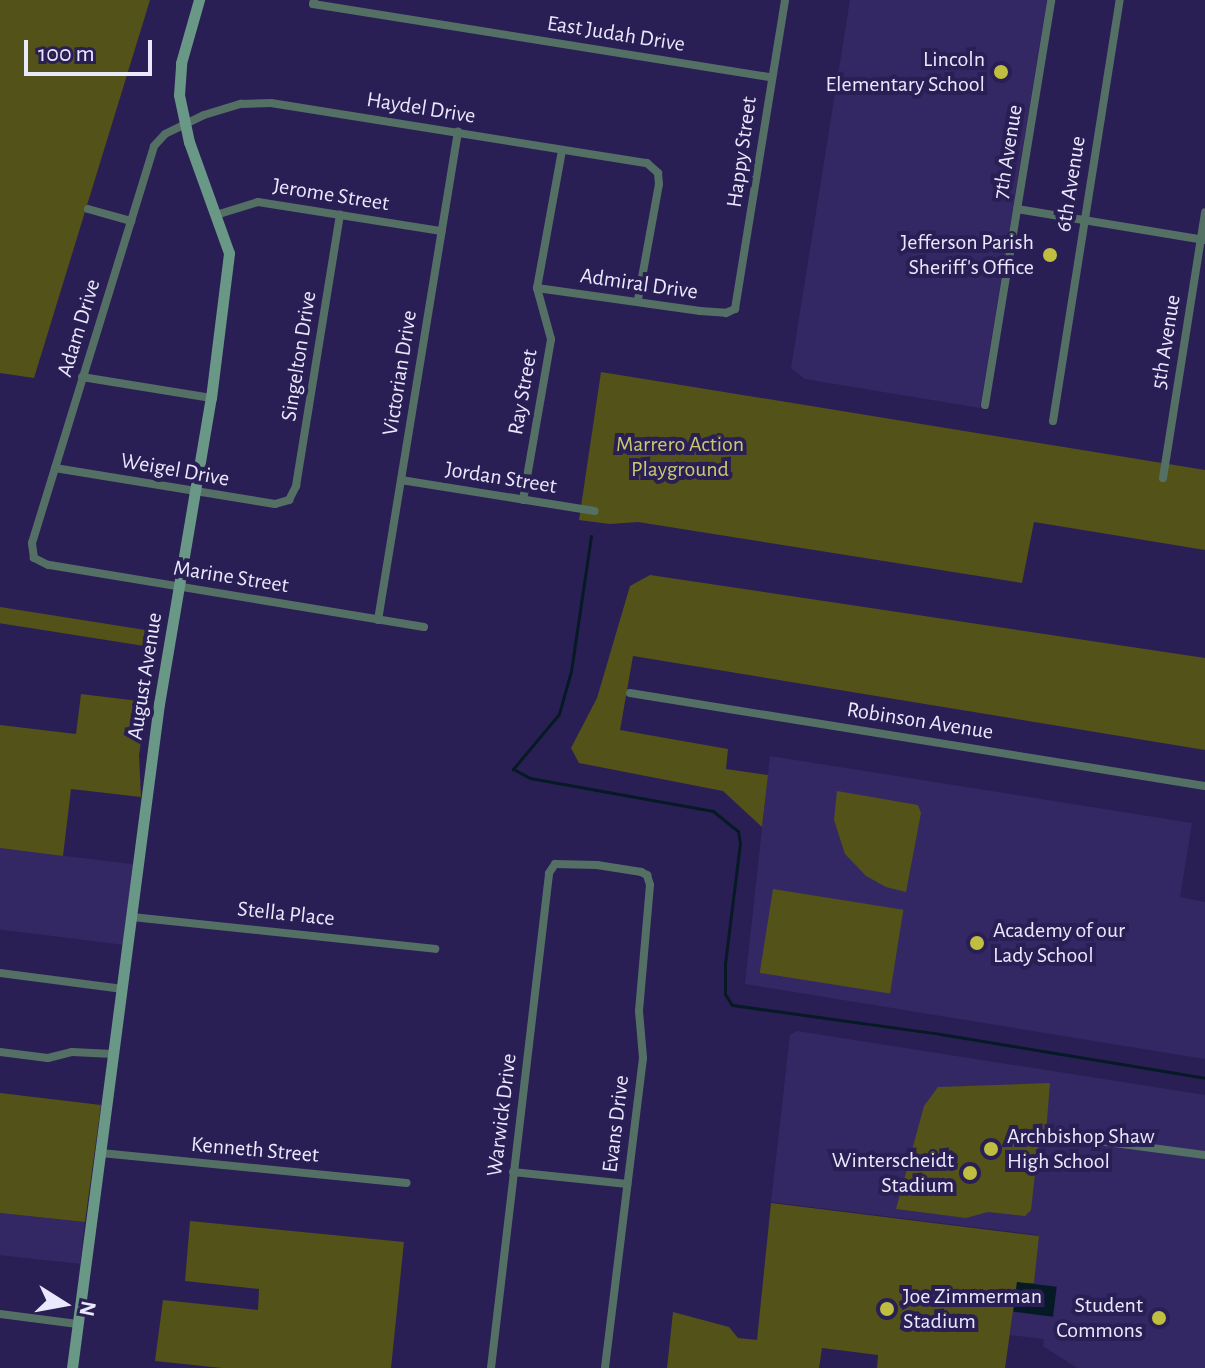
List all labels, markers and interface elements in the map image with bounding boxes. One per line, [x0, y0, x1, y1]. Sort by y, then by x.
street label: East Judah Drive [545, 10, 687, 58]
scale bar [28, 24, 156, 74]
text: 100 m [38, 42, 95, 66]
place label: Lincoln Elementary School [826, 46, 985, 98]
marker: Lincoln Elementary School [992, 63, 1010, 81]
street label: Haydel Drive [365, 86, 477, 130]
street label: Happy Street [721, 95, 763, 209]
street label: 7th Avenue [988, 103, 1028, 201]
street label: 6th Avenue [1050, 134, 1092, 234]
street label: Jerome Street [271, 173, 391, 217]
place label: Jefferson Parish Sheriff's Office [901, 229, 1034, 280]
marker: Jefferson Parish Sheriff's Office [1041, 246, 1059, 264]
street label: Admiral Drive [578, 263, 700, 305]
street label: Adam Drive [52, 276, 106, 380]
street label: Singelton Drive [276, 289, 322, 423]
street label: 5th Avenue [1145, 293, 1187, 391]
street label: Victorian Drive [377, 308, 423, 438]
street label: Ray Street [502, 347, 544, 437]
park label: Marrero Action Playground [616, 431, 744, 482]
street label: Weigel Drive [119, 447, 231, 493]
street label: Jordan Street [444, 456, 558, 500]
street label: Marine Street [171, 555, 291, 599]
street label: August Avenue [122, 611, 168, 741]
street label: Robinson Avenue [845, 696, 995, 746]
street label: Stella Place [236, 896, 336, 932]
place label: Academy of our Lady School [993, 917, 1125, 968]
marker: Academy of our Lady School [968, 934, 986, 952]
street label: Warwick Drive [481, 1052, 523, 1178]
street label: Evans Drive [597, 1074, 635, 1174]
place label: Archbishop Shaw High School [1007, 1123, 1155, 1174]
street label: Kenneth Street [190, 1131, 320, 1169]
marker: Archbishop Shaw High School [982, 1140, 1000, 1158]
place label: Winterscheidt Stadium [832, 1147, 954, 1198]
marker: Winterscheidt Stadium [961, 1164, 979, 1182]
north arrow [24, 1264, 104, 1344]
place label: Joe Zimmerman Stadium [903, 1283, 1042, 1334]
place label: Student Commons [1056, 1292, 1143, 1344]
text: N [75, 1299, 100, 1318]
marker: Joe Zimmerman Stadium [878, 1300, 896, 1318]
marker: Student Commons [1150, 1309, 1168, 1327]

